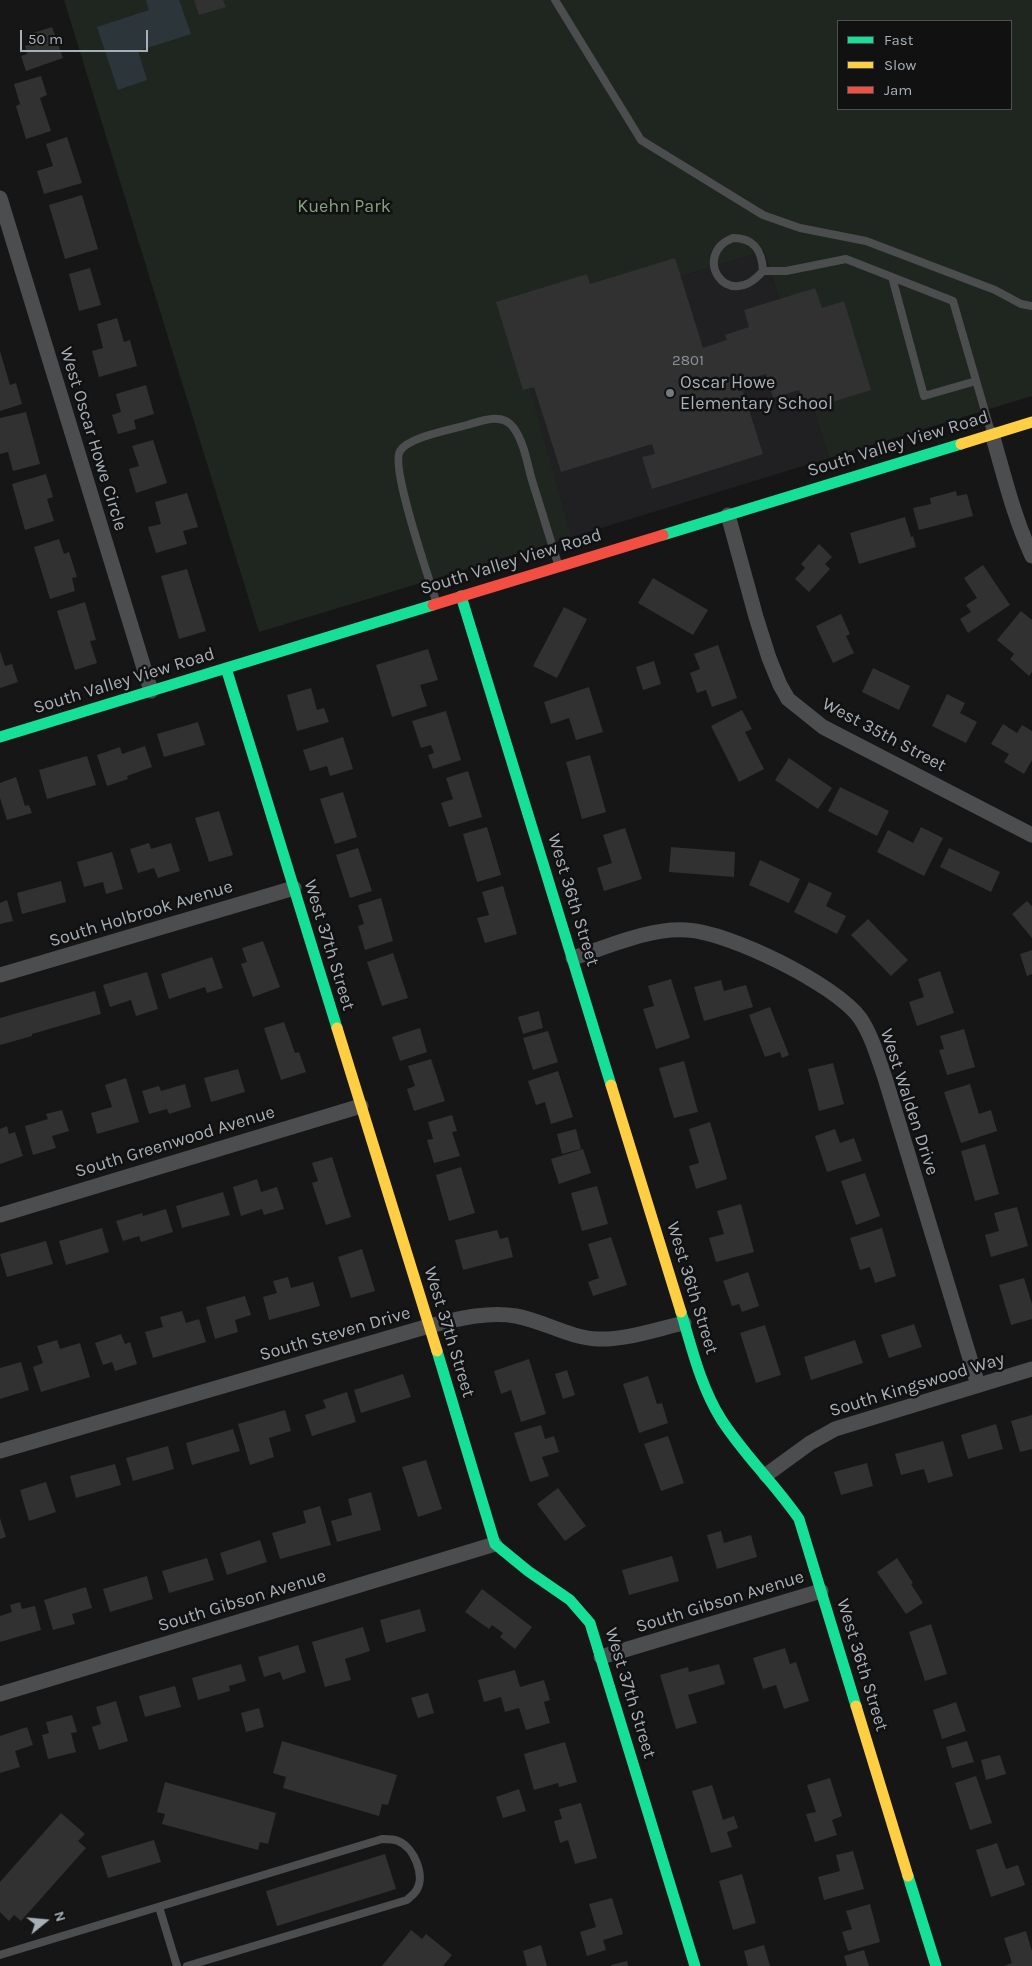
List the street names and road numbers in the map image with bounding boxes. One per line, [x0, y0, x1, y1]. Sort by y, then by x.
street label: West Oscar Howe Circle [55, 344, 131, 534]
street label: South Valley View Road [805, 406, 991, 482]
street label: South Valley View Road [418, 524, 604, 600]
street label: South Valley View Road [31, 643, 217, 719]
street label: West 35th Street [818, 693, 950, 777]
street label: West 36th Street [543, 831, 603, 969]
street label: South Holbrook Avenue [47, 876, 235, 952]
street label: West 37th Street [299, 877, 359, 1013]
street label: West Walden Drive [875, 1026, 943, 1178]
street label: South Greenwood Avenue [72, 1101, 278, 1183]
street label: West 36th Street [662, 1219, 722, 1357]
street label: West 37th Street [419, 1264, 479, 1400]
street label: South Steven Drive [257, 1302, 413, 1366]
street label: South Kingswood Way [827, 1348, 1007, 1422]
street label: South Gibson Avenue [155, 1565, 329, 1637]
street label: South Gibson Avenue [633, 1566, 807, 1638]
street label: West 36th Street [832, 1596, 892, 1734]
street label: West 37th Street [600, 1625, 660, 1761]

